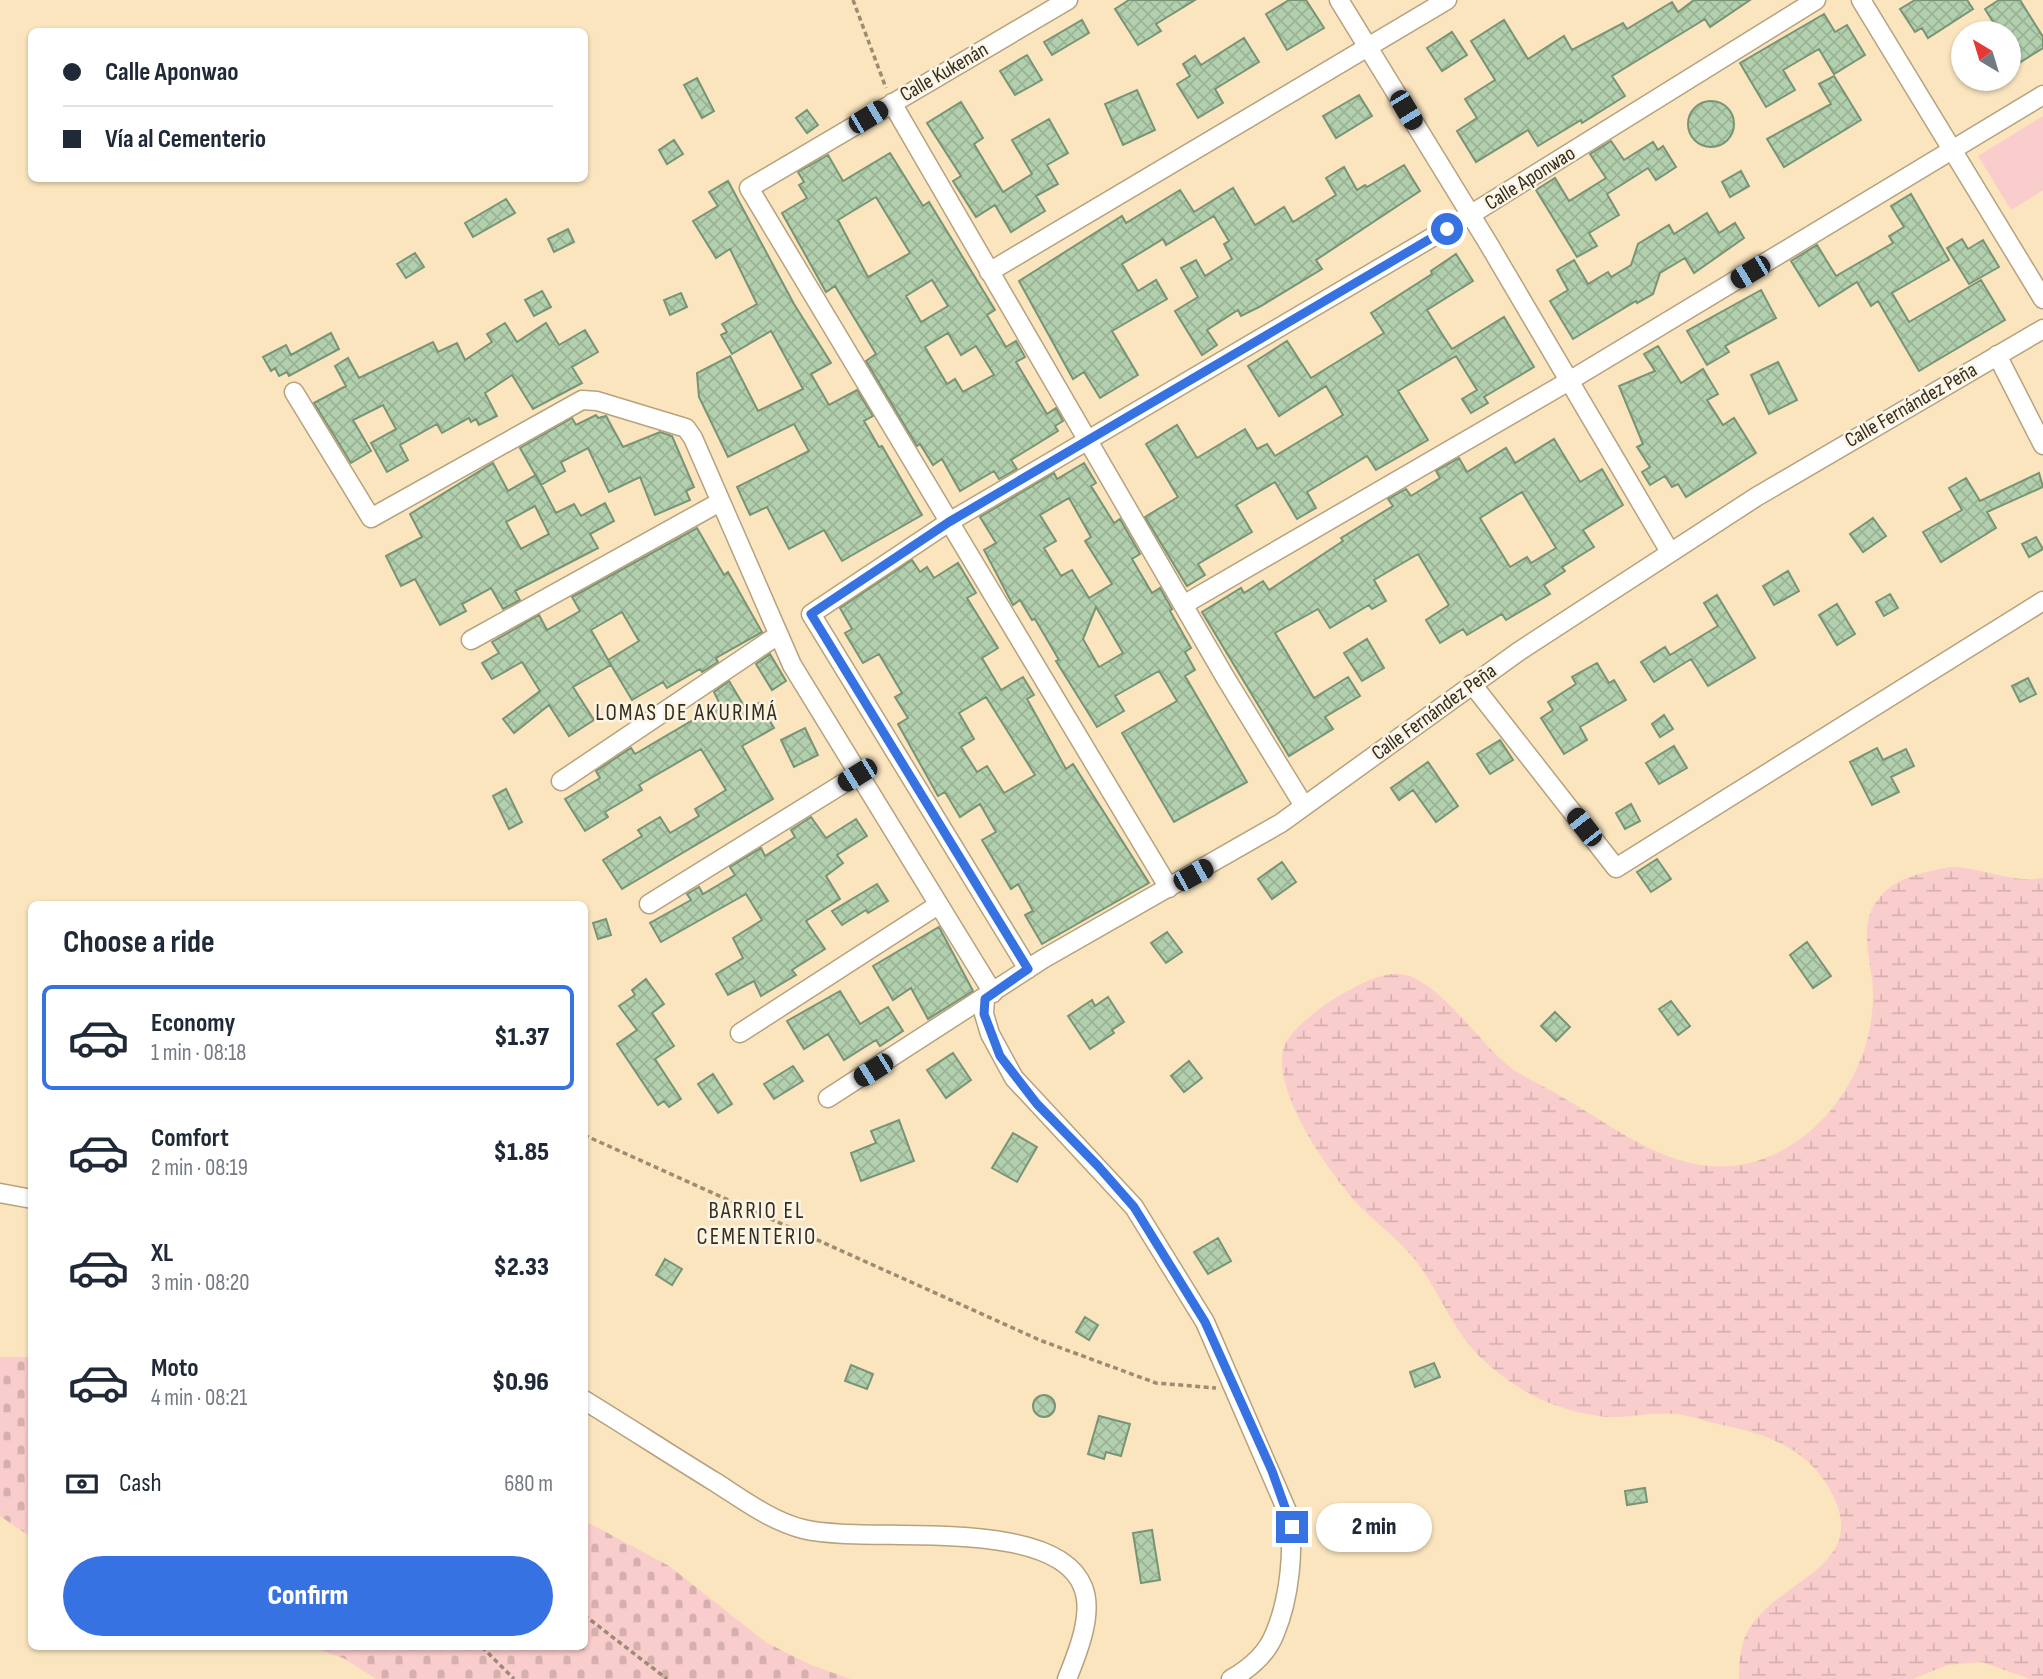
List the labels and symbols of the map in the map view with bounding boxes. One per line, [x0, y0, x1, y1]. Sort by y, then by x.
north arrow [1951, 21, 2021, 91]
street label: Calle Kukenán [895, 37, 993, 107]
car [1387, 87, 1426, 133]
car [845, 97, 892, 137]
street label: Calle Aponwao [1480, 140, 1580, 216]
route start [1431, 213, 1463, 245]
car [1727, 252, 1774, 292]
street label: Calle Fernández Peña [1841, 357, 1981, 453]
street label: Calle Fernández Peña [1367, 658, 1501, 766]
district label: LOMAS DE AKURIMÁ [595, 699, 779, 727]
car [834, 755, 881, 795]
car [1563, 804, 1606, 850]
car [1170, 856, 1217, 894]
car [850, 1050, 897, 1090]
district label: BARRIO EL CEMENTERIO [697, 1197, 817, 1251]
callout: 2 min [1316, 1502, 1432, 1552]
route end [1276, 1511, 1308, 1543]

